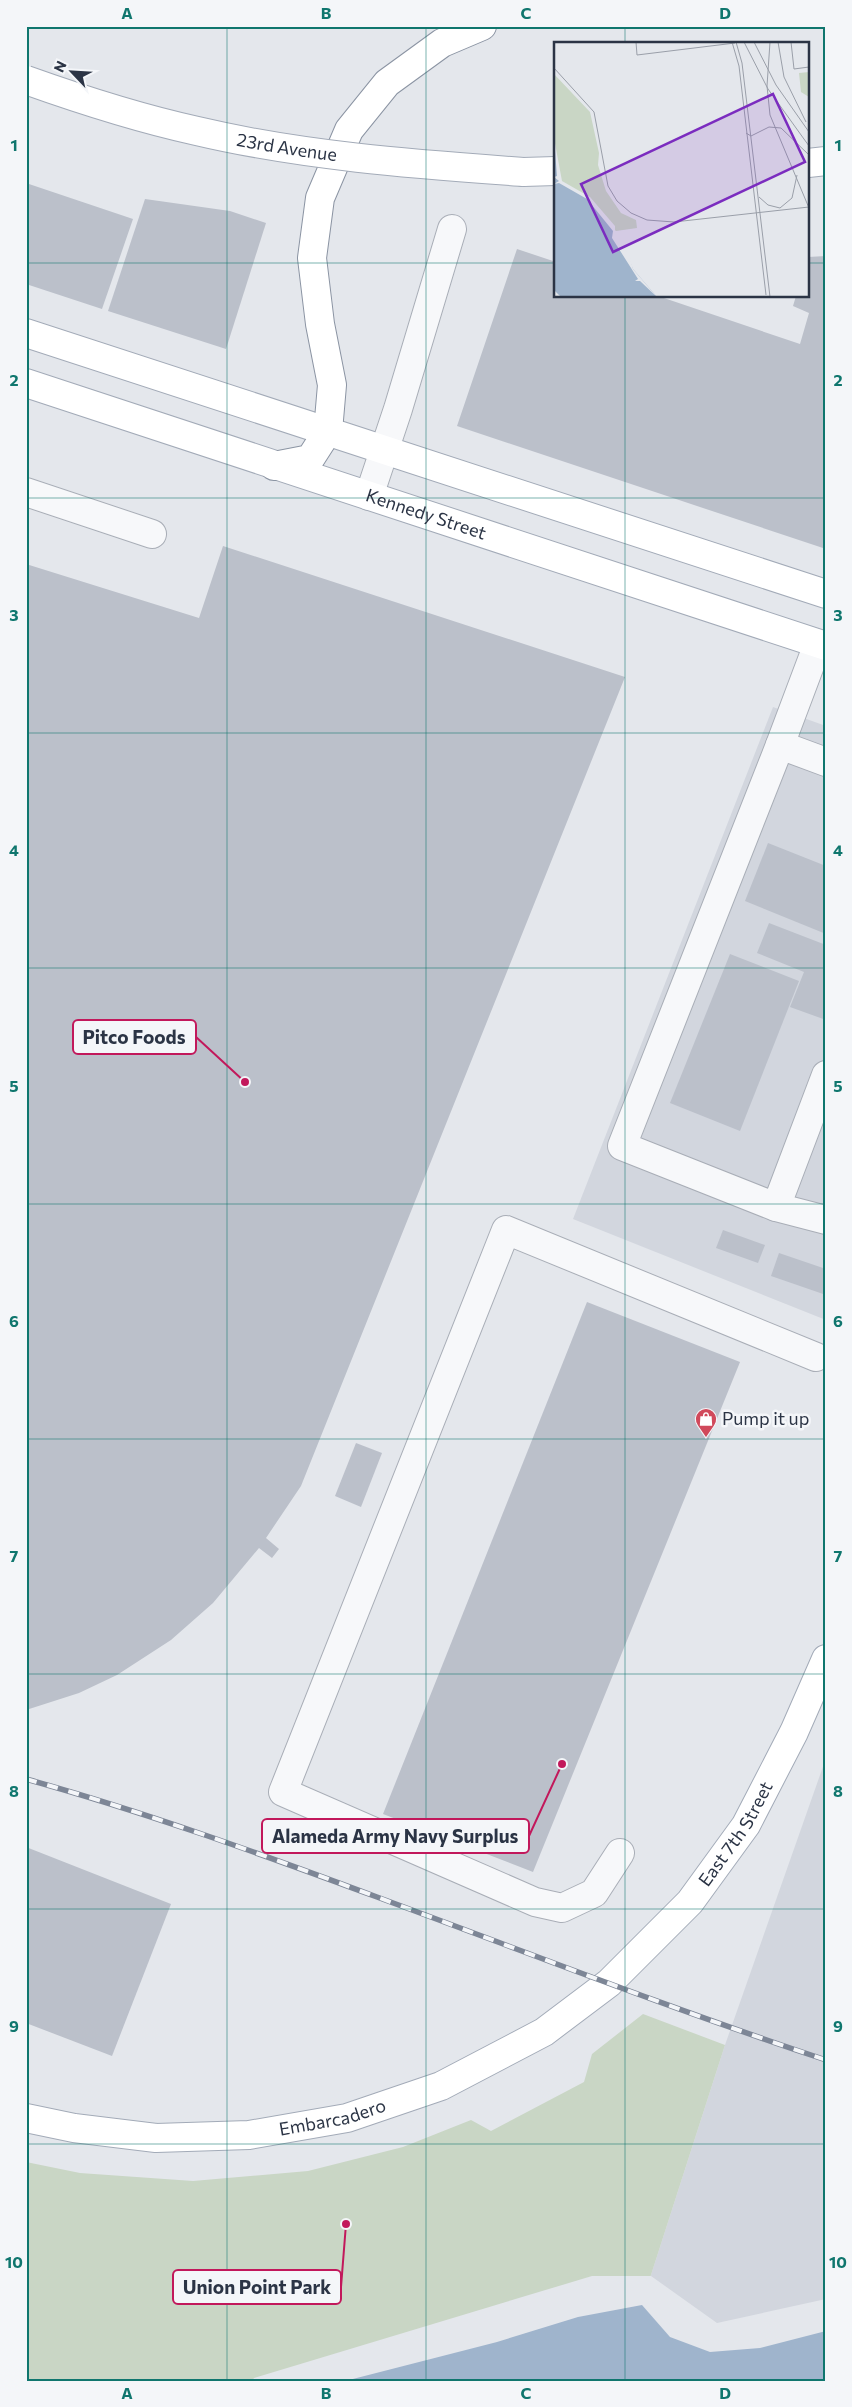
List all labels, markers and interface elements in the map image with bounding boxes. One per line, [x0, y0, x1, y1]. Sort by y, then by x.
text: A [121, 3, 133, 22]
text: B [321, 3, 332, 22]
text: C [521, 3, 532, 22]
text: D [719, 3, 731, 22]
inset map [554, 42, 810, 298]
north arrow [48, 48, 98, 98]
text: N [50, 58, 70, 75]
street label: 23rd Avenue [235, 128, 338, 165]
text: 1 [10, 135, 18, 154]
text: 1 [834, 135, 842, 154]
text: 2 [9, 370, 19, 389]
text: 2 [833, 370, 843, 389]
street label: Kennedy Street [363, 484, 489, 544]
text: 3 [9, 605, 19, 624]
text: 3 [833, 605, 843, 624]
text: 4 [9, 840, 19, 859]
text: 4 [833, 840, 843, 859]
callout: Pitco Foods [73, 1020, 196, 1054]
text: Pitco Foods [82, 1025, 186, 1048]
text: 5 [9, 1076, 19, 1095]
text: 5 [833, 1076, 843, 1095]
text: 6 [9, 1311, 19, 1330]
text: 6 [833, 1311, 843, 1330]
shop icon: Pump it up [694, 1407, 718, 1438]
place label: Pump it up [722, 1407, 809, 1429]
text: 7 [10, 1546, 19, 1565]
text: 7 [834, 1546, 843, 1565]
street label: East 7th Street [693, 1777, 777, 1890]
text: 8 [9, 1781, 19, 1800]
text: 8 [833, 1781, 843, 1800]
callout: Alameda Army Navy Surplus [262, 1819, 529, 1853]
text: Alameda Army Navy Surplus [272, 1824, 518, 1847]
text: 9 [9, 2016, 19, 2035]
text: 9 [833, 2016, 843, 2035]
street label: Embarcadero [277, 2094, 389, 2140]
text: 10 [5, 2252, 23, 2271]
text: 10 [829, 2252, 847, 2271]
callout: Union Point Park [173, 2270, 341, 2304]
text: Union Point Park [183, 2275, 331, 2298]
text: A [121, 2383, 133, 2402]
text: B [321, 2383, 332, 2402]
text: C [521, 2383, 532, 2402]
text: D [719, 2383, 731, 2402]

